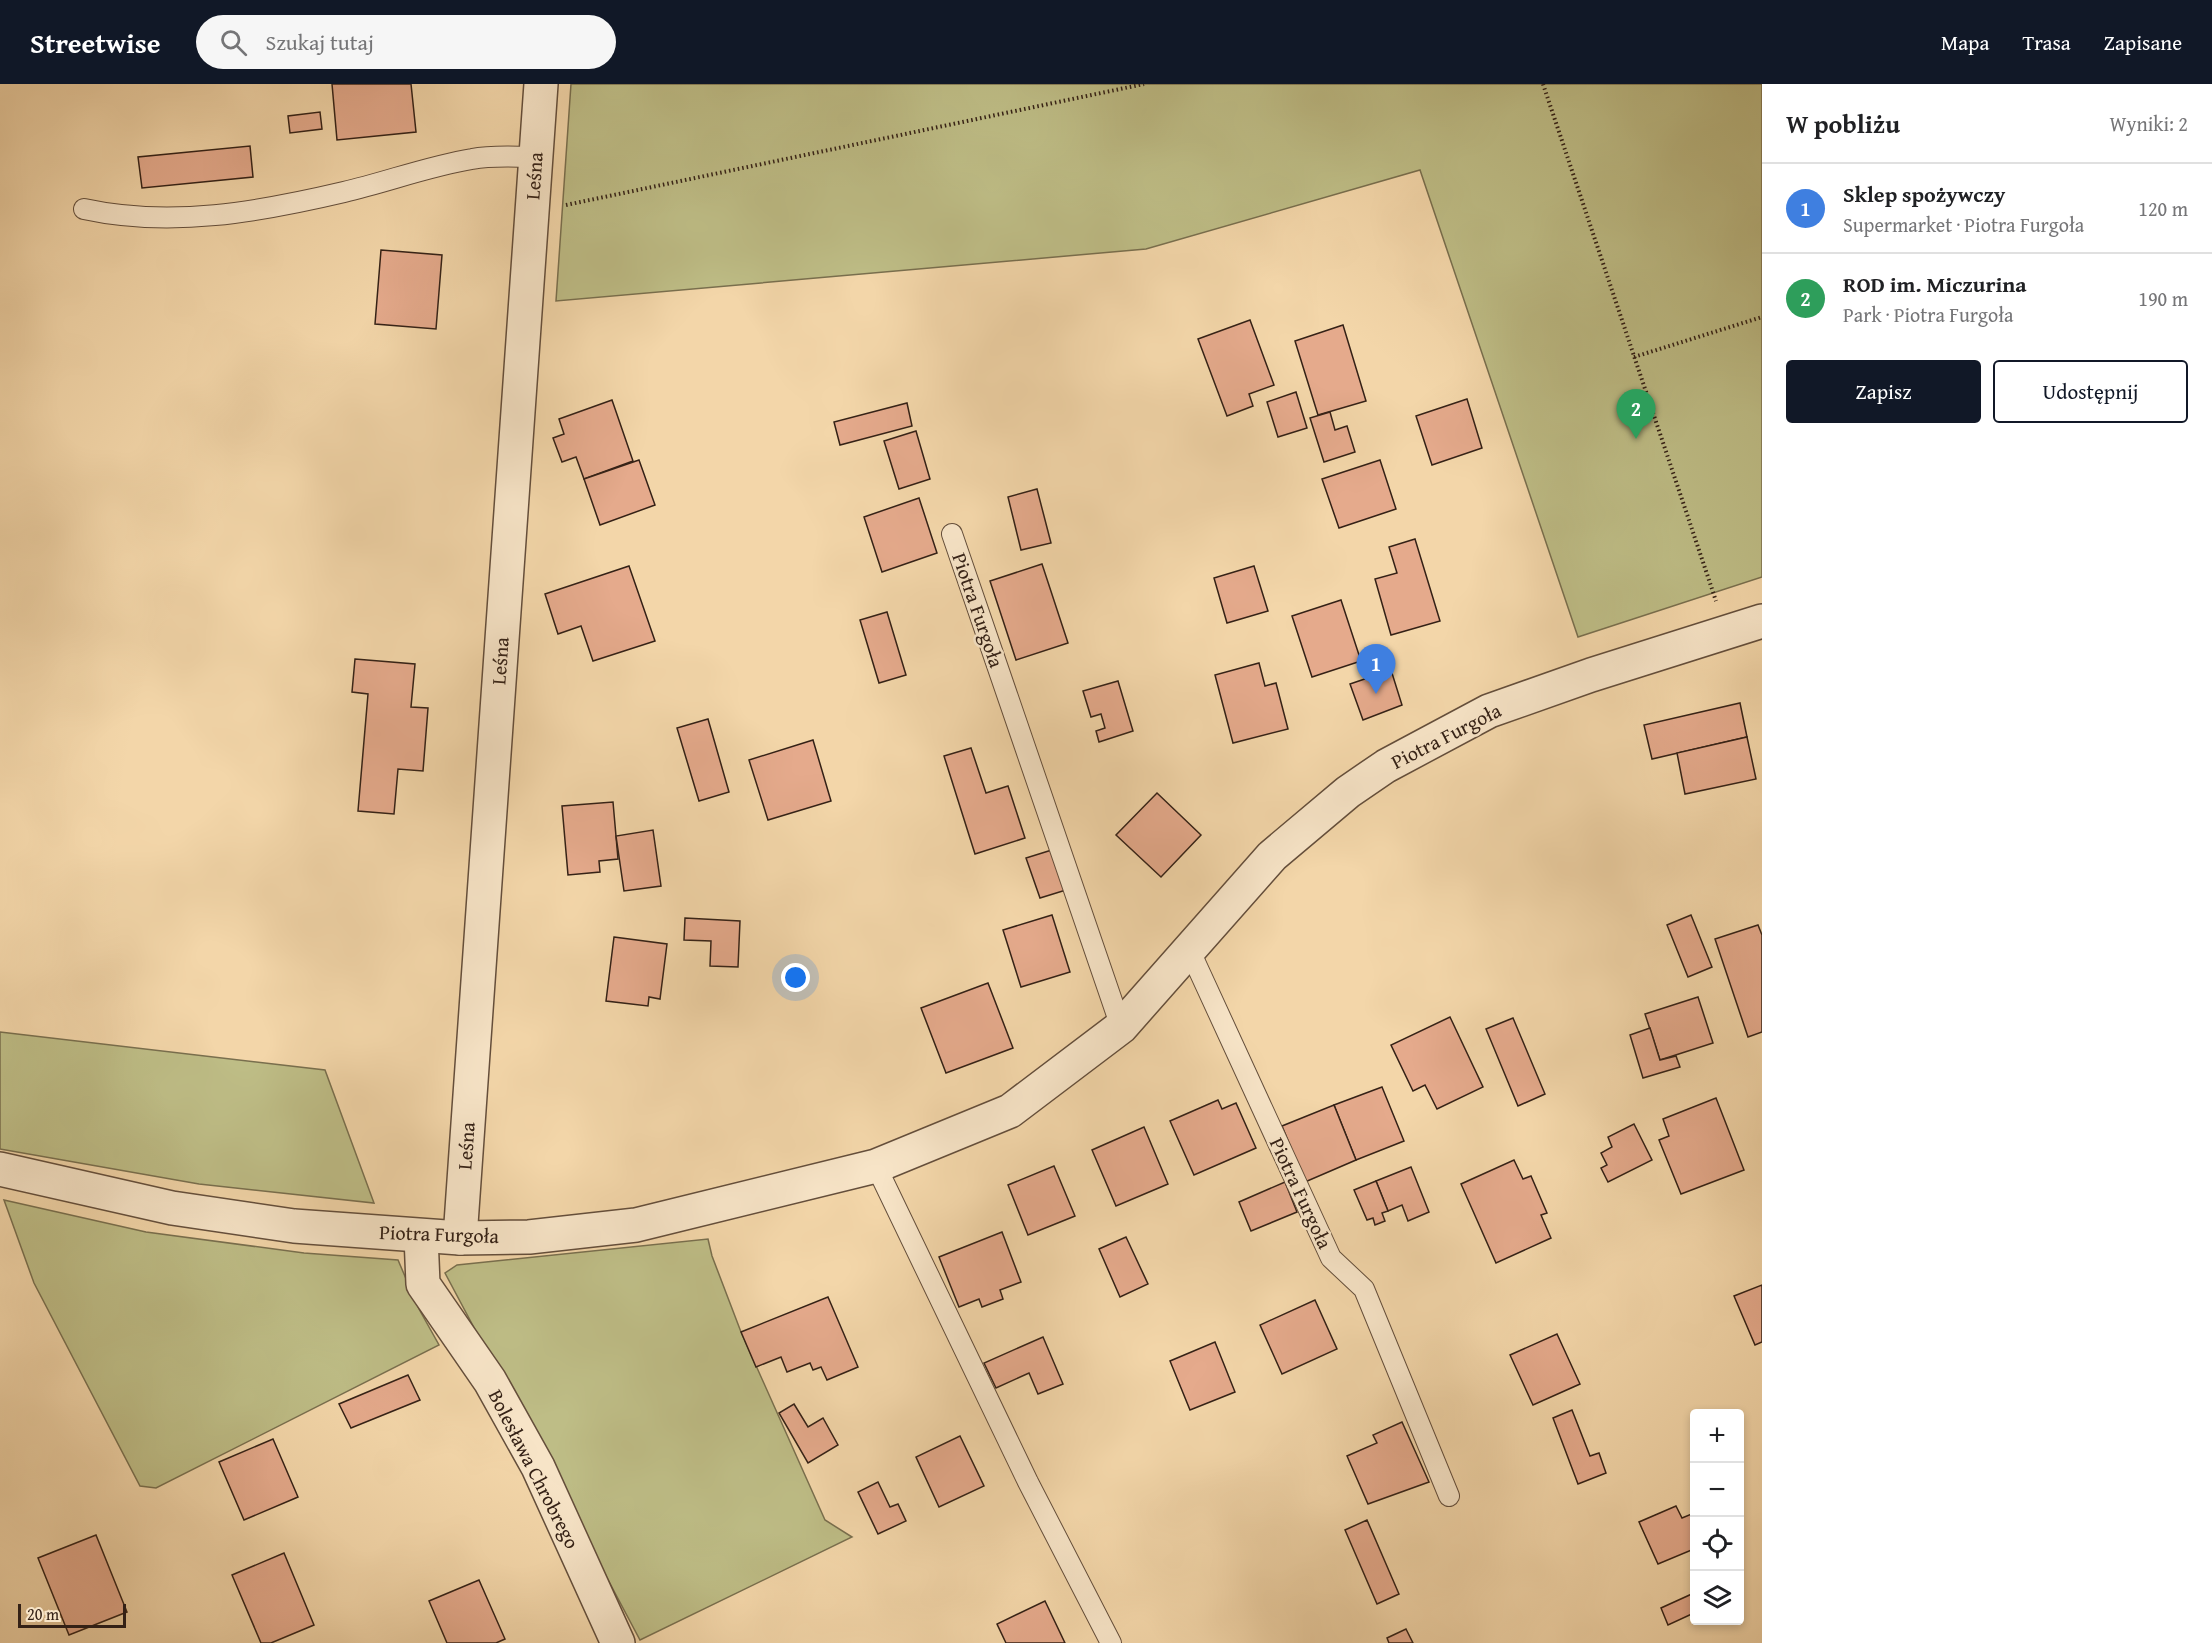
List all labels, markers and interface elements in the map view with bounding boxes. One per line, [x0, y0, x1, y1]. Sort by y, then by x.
search box [196, 15, 616, 69]
text: Streetwise [30, 22, 160, 63]
icon: search [217, 26, 250, 59]
text: Szukaj tutaj [265, 26, 374, 58]
text: Mapa [1941, 27, 1989, 58]
text: Trasa [2022, 27, 2071, 58]
text: Zapisane [2104, 27, 2182, 58]
text: W pobliżu [1786, 104, 1900, 143]
text: Wyniki: 2 [2110, 109, 2188, 138]
street label: Leśna [517, 151, 550, 201]
text: Sklep spożywczy [1843, 178, 2005, 210]
text: 1 [1800, 194, 1811, 223]
text: 120 m [2138, 194, 2188, 223]
text: Supermarket · Piotra Furgoła [1843, 210, 2084, 239]
text: ROD im. Miczurina [1843, 268, 2027, 300]
text: 2 [1800, 284, 1811, 313]
text: 190 m [2138, 284, 2188, 313]
text: Park · Piotra Furgoła [1843, 300, 2014, 329]
button: Zapisz [1786, 360, 1981, 423]
button: Udostępnij [1993, 360, 2188, 423]
pin: 2 [1616, 390, 1656, 439]
street label: Piotra Furgoła [945, 548, 1012, 672]
street label: Leśna [483, 636, 516, 686]
pin: 1 [1356, 644, 1396, 694]
street label: Piotra Furgoła [1386, 695, 1506, 776]
your location [781, 963, 810, 992]
street label: Leśna [449, 1121, 482, 1171]
street label: Piotra Furgoła [1263, 1132, 1340, 1254]
street label: Piotra Furgoła [379, 1217, 500, 1250]
street label: Bolesława Chrobrego [482, 1384, 587, 1553]
map controls [1690, 1409, 1744, 1625]
button: + [1690, 1409, 1744, 1463]
button: − [1690, 1463, 1744, 1517]
button: locate [1690, 1517, 1744, 1571]
button: layers [1690, 1571, 1744, 1625]
scale bar [18, 1601, 126, 1628]
text: 20 m [27, 1602, 59, 1626]

